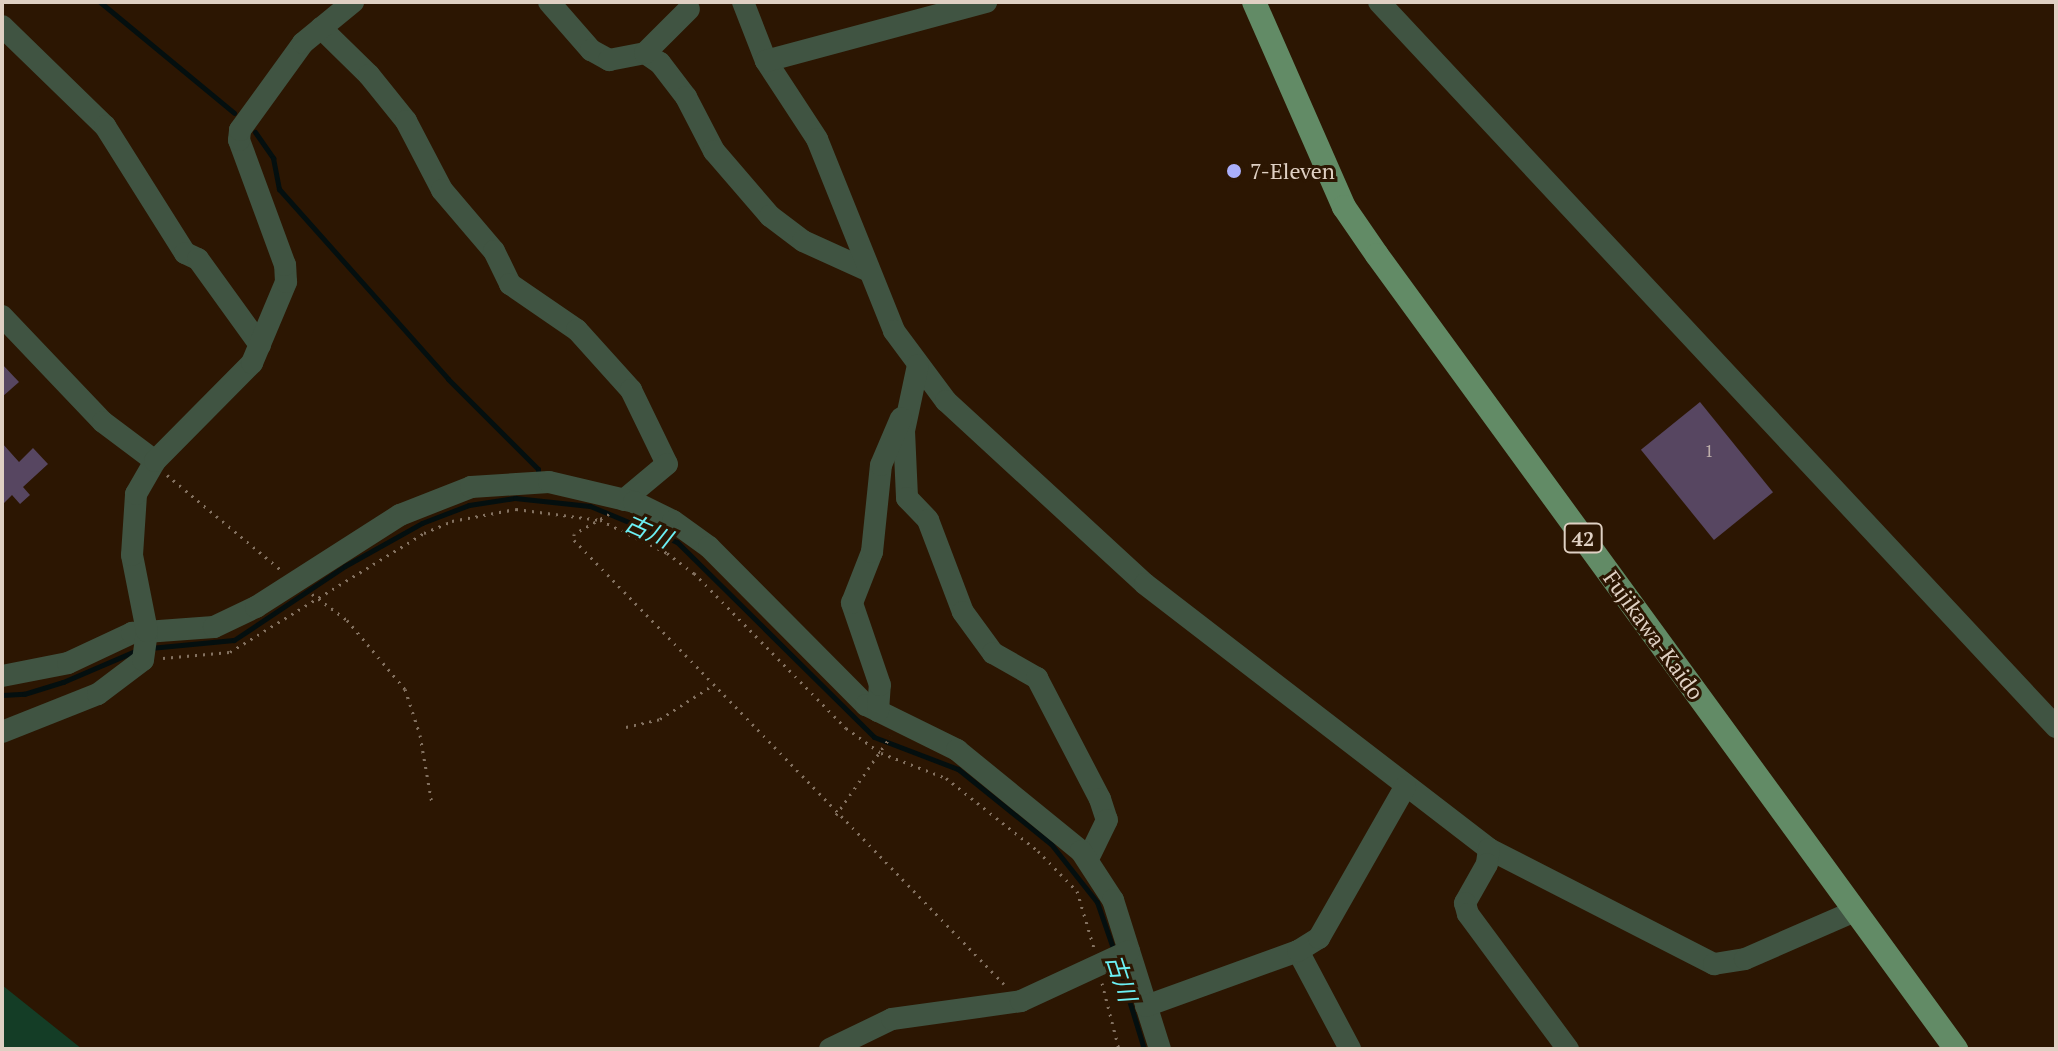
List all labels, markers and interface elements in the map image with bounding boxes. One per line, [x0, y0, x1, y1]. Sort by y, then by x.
place label: 7-Eleven [1250, 158, 1335, 184]
marker: 7-Eleven [1225, 162, 1243, 180]
house number: 1 [1704, 439, 1714, 461]
water label: 古川 [620, 508, 676, 554]
road number: 42 [1563, 522, 1603, 554]
street label: Fujikawa-Kaido [1598, 565, 1710, 705]
water label: 古川 [1100, 951, 1142, 1005]

